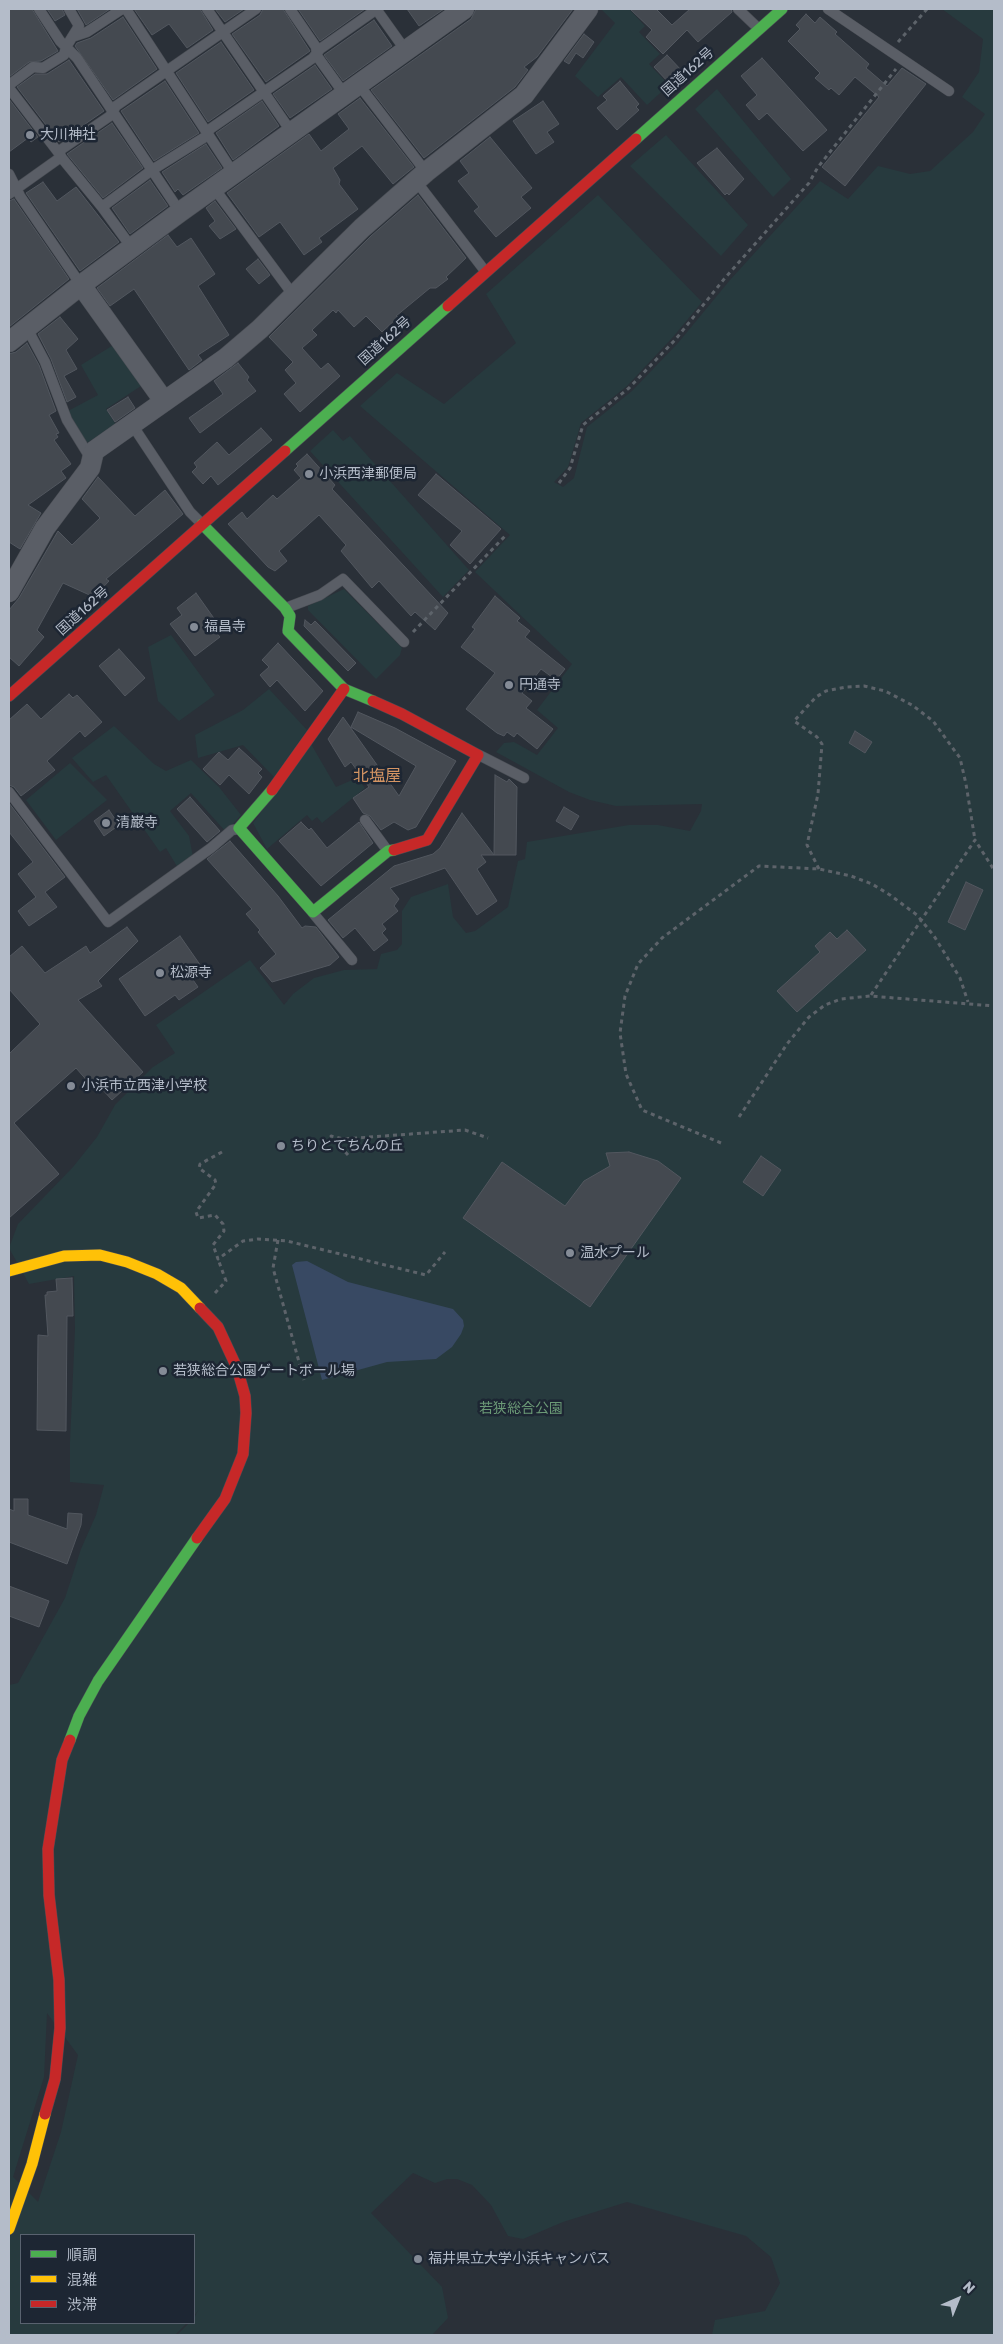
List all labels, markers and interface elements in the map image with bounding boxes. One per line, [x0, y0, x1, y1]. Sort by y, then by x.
street label: 国道162号 [658, 44, 718, 100]
place label: 大川神社 [40, 127, 96, 143]
marker: 大川神社 [24, 129, 36, 141]
street label: 国道162号 [355, 313, 415, 369]
place label: 小浜西津郵便局 [319, 466, 417, 482]
marker: 小浜西津郵便局 [303, 468, 315, 480]
street label: 国道162号 [53, 583, 113, 639]
place label: 福昌寺 [204, 619, 246, 635]
marker: 福昌寺 [188, 621, 200, 633]
place label: 円通寺 [519, 677, 561, 693]
marker: 円通寺 [503, 679, 515, 691]
district label: 北塩屋 [353, 766, 401, 786]
place label: 清巌寺 [116, 815, 158, 831]
marker: 清巌寺 [100, 817, 112, 829]
place label: 松源寺 [170, 965, 212, 981]
marker: 松源寺 [154, 967, 166, 979]
place label: 小浜市立西津小学校 [81, 1078, 207, 1094]
marker: 小浜市立西津小学校 [65, 1080, 77, 1092]
place label: ちりとてちんの丘 [291, 1138, 403, 1154]
marker: ちりとてちんの丘 [275, 1140, 287, 1152]
place label: 温水プール [580, 1245, 650, 1261]
marker: 温水プール [564, 1247, 576, 1259]
place label: 若狭総合公園ゲートボール場 [173, 1363, 355, 1379]
marker: 若狭総合公園ゲートボール場 [157, 1365, 169, 1377]
park label: 若狭総合公園 [479, 1401, 563, 1417]
legend [20, 2234, 195, 2324]
text: 順調 [67, 2246, 97, 2264]
place label: 福井県立大学小浜キャンパス [428, 2251, 610, 2267]
marker: 福井県立大学小浜キャンパス [412, 2253, 424, 2265]
text: 混雑 [67, 2271, 97, 2289]
north arrow [933, 2274, 983, 2324]
text: N [959, 2278, 978, 2297]
text: 渋滞 [67, 2296, 97, 2314]

